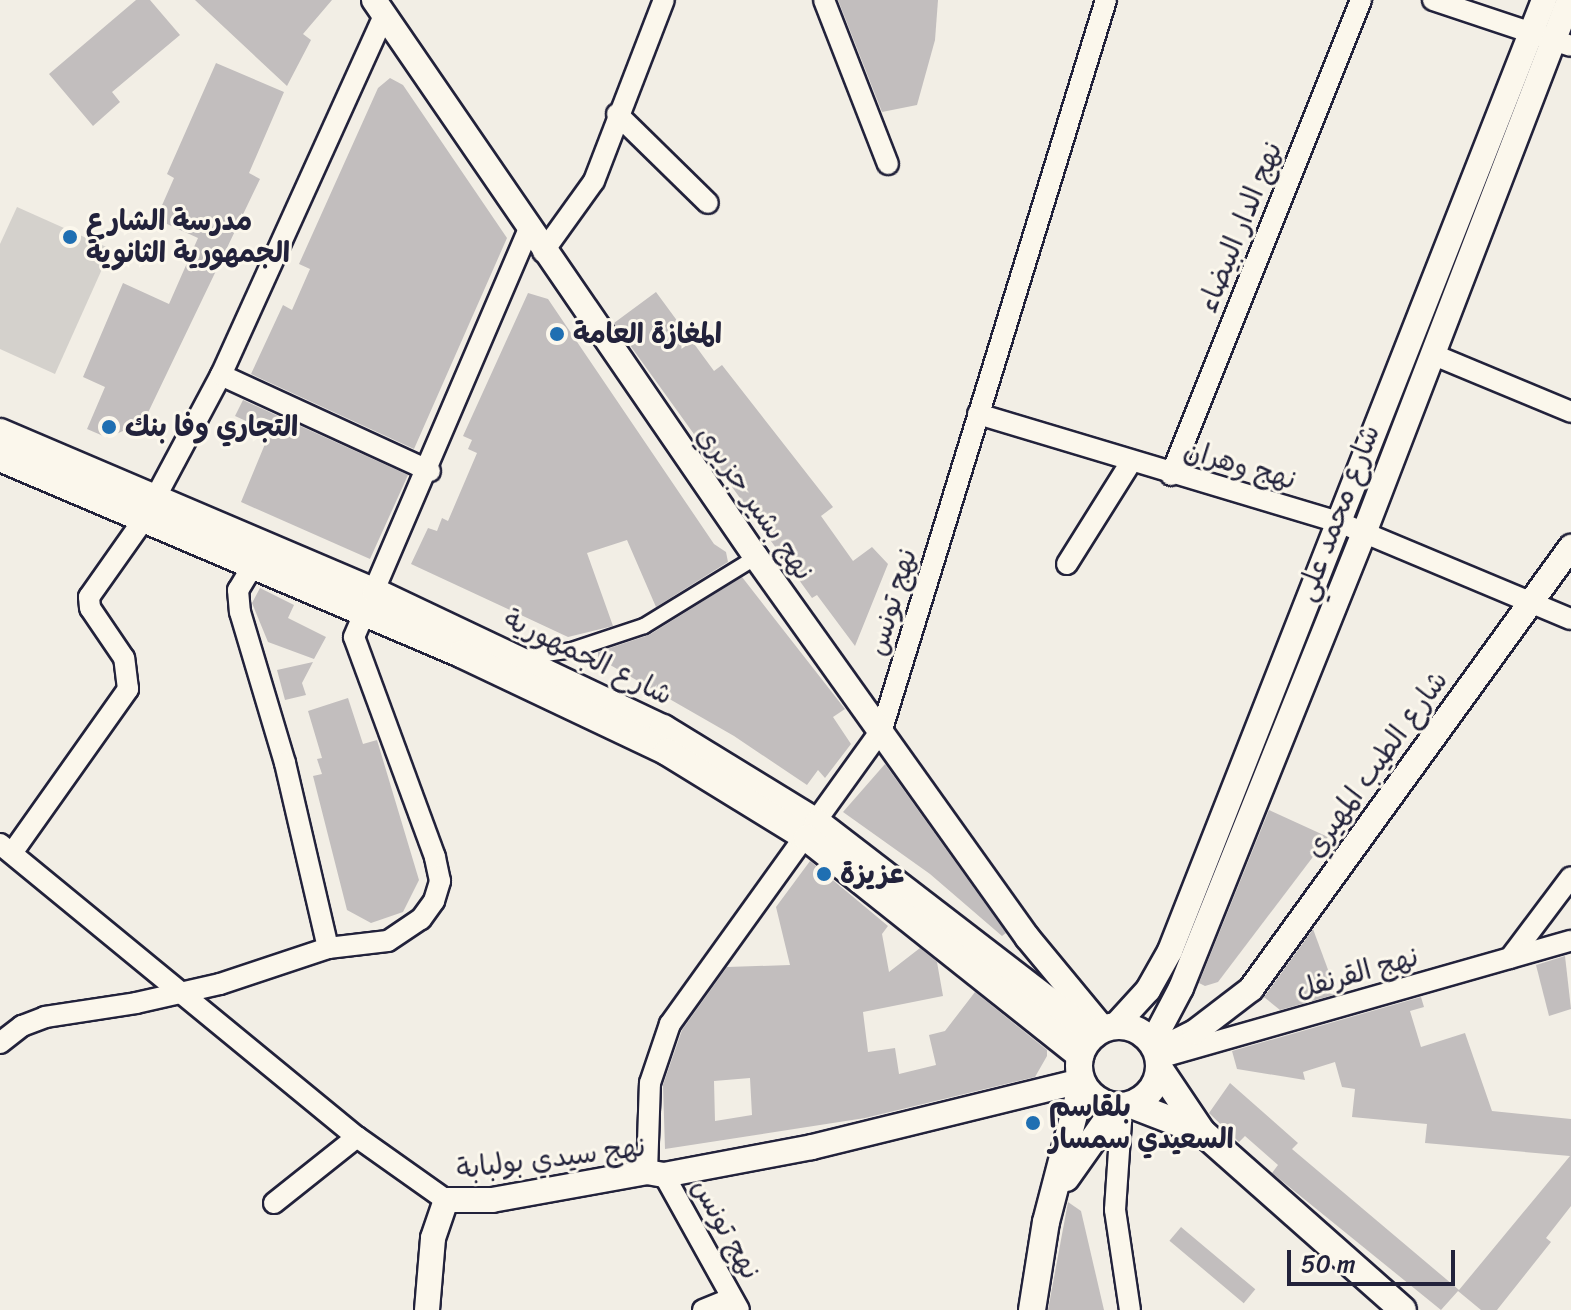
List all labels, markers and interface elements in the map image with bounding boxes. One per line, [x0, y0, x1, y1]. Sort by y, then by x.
street label: نهج الدار البيضاء [1190, 137, 1290, 317]
place label: مدرسة الشارع الجمهورية الثانوية [86, 204, 290, 270]
marker: مدرسة الشارع الجمهورية الثانوية [61, 228, 79, 246]
place label: المغازة العامة [573, 317, 722, 351]
marker: المغازة العامة [548, 325, 566, 343]
place label: التجاري وفا بنك [125, 410, 298, 444]
marker: التجاري وفا بنك [100, 418, 118, 436]
street label: نهج بشير جزيري [689, 419, 821, 587]
street label: شارع محمد علي [1289, 420, 1387, 606]
street label: نهج وهران [1180, 433, 1300, 497]
street label: نهج تونس [860, 544, 924, 660]
street label: شارع الجمهورية [498, 602, 678, 712]
street label: شارع الطيب المهيري [1297, 664, 1455, 864]
place label: عزيزة [840, 857, 904, 891]
marker: عزيزة [815, 865, 833, 883]
street label: نهج القرنفل [1292, 939, 1422, 1007]
place label: بلقاسم السعيدي سمسار [1049, 1090, 1234, 1156]
marker: بلقاسم السعيدي سمسار [1024, 1114, 1042, 1132]
street label: نهج سيدي بولبابة [455, 1130, 647, 1186]
street label: نهج تونس [685, 1173, 767, 1285]
scale bar [1291, 1234, 1459, 1284]
text: 50 m [1301, 1243, 1356, 1285]

